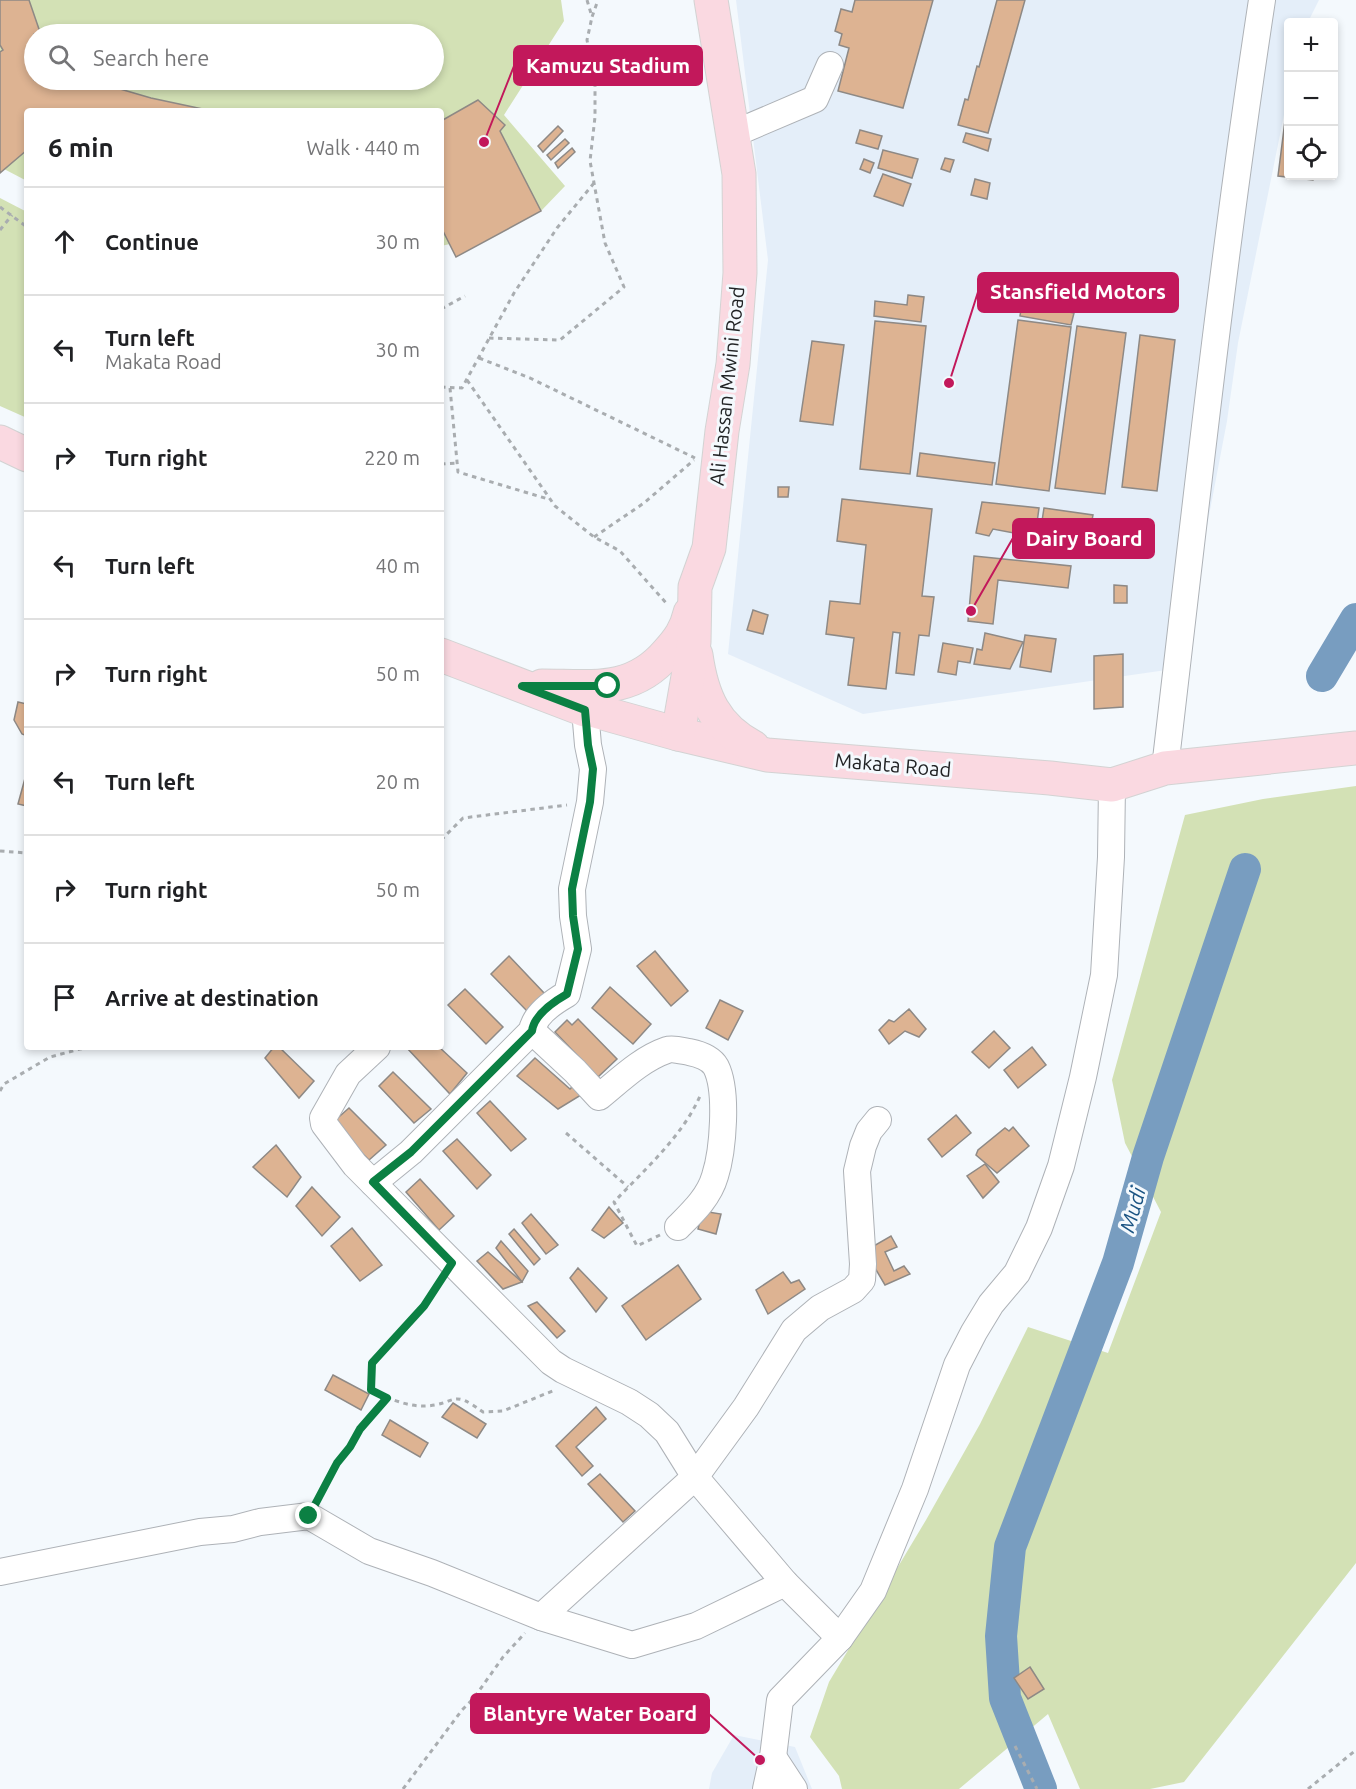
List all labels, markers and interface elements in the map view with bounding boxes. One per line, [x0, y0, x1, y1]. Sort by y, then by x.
map controls [1284, 18, 1338, 180]
button: + [1284, 18, 1338, 72]
search box [24, 24, 444, 90]
icon: search [45, 41, 78, 74]
text: Search here [93, 45, 209, 70]
callout: Kamuzu Stadium [514, 46, 702, 85]
text: Kamuzu Stadium [526, 53, 690, 77]
button: − [1284, 72, 1338, 126]
button: locate [1284, 126, 1338, 180]
text: 6 min [48, 133, 114, 162]
text: Walk · 440 m [307, 136, 420, 159]
icon: ahead [48, 225, 81, 258]
text: Continue [105, 229, 199, 254]
text: 30 m [376, 230, 420, 253]
callout: Stansfield Motors [978, 273, 1178, 312]
text: Stansfield Motors [990, 279, 1166, 303]
street label: Ali Hassan Mwini Road [705, 285, 748, 487]
text: Turn left [105, 325, 195, 350]
icon: left [48, 333, 81, 366]
text: 30 m [376, 338, 420, 361]
text: Makata Road [105, 350, 222, 373]
icon: right [48, 441, 81, 474]
text: Turn right [105, 445, 207, 470]
text: 220 m [364, 446, 420, 469]
callout: Dairy Board [1013, 519, 1154, 558]
text: Dairy Board [1026, 526, 1142, 550]
icon: left [48, 549, 81, 582]
text: Turn left [105, 553, 195, 578]
text: 40 m [376, 554, 420, 577]
icon: right [48, 657, 81, 690]
text: Turn right [105, 661, 207, 686]
text: 50 m [376, 662, 420, 685]
route start [594, 672, 620, 698]
street label: Makata Road [834, 748, 952, 781]
icon: left [48, 765, 81, 798]
text: Turn left [105, 769, 195, 794]
text: 20 m [376, 770, 420, 793]
icon: right [48, 873, 81, 906]
text: Turn right [105, 877, 207, 902]
text: 50 m [376, 878, 420, 901]
icon: arrive [48, 981, 81, 1014]
text: Arrive at destination [105, 985, 319, 1010]
water label: Mudi [1114, 1184, 1150, 1235]
route end [295, 1502, 321, 1528]
callout: Blantyre Water Board [471, 1694, 709, 1733]
text: Blantyre Water Board [483, 1701, 697, 1725]

